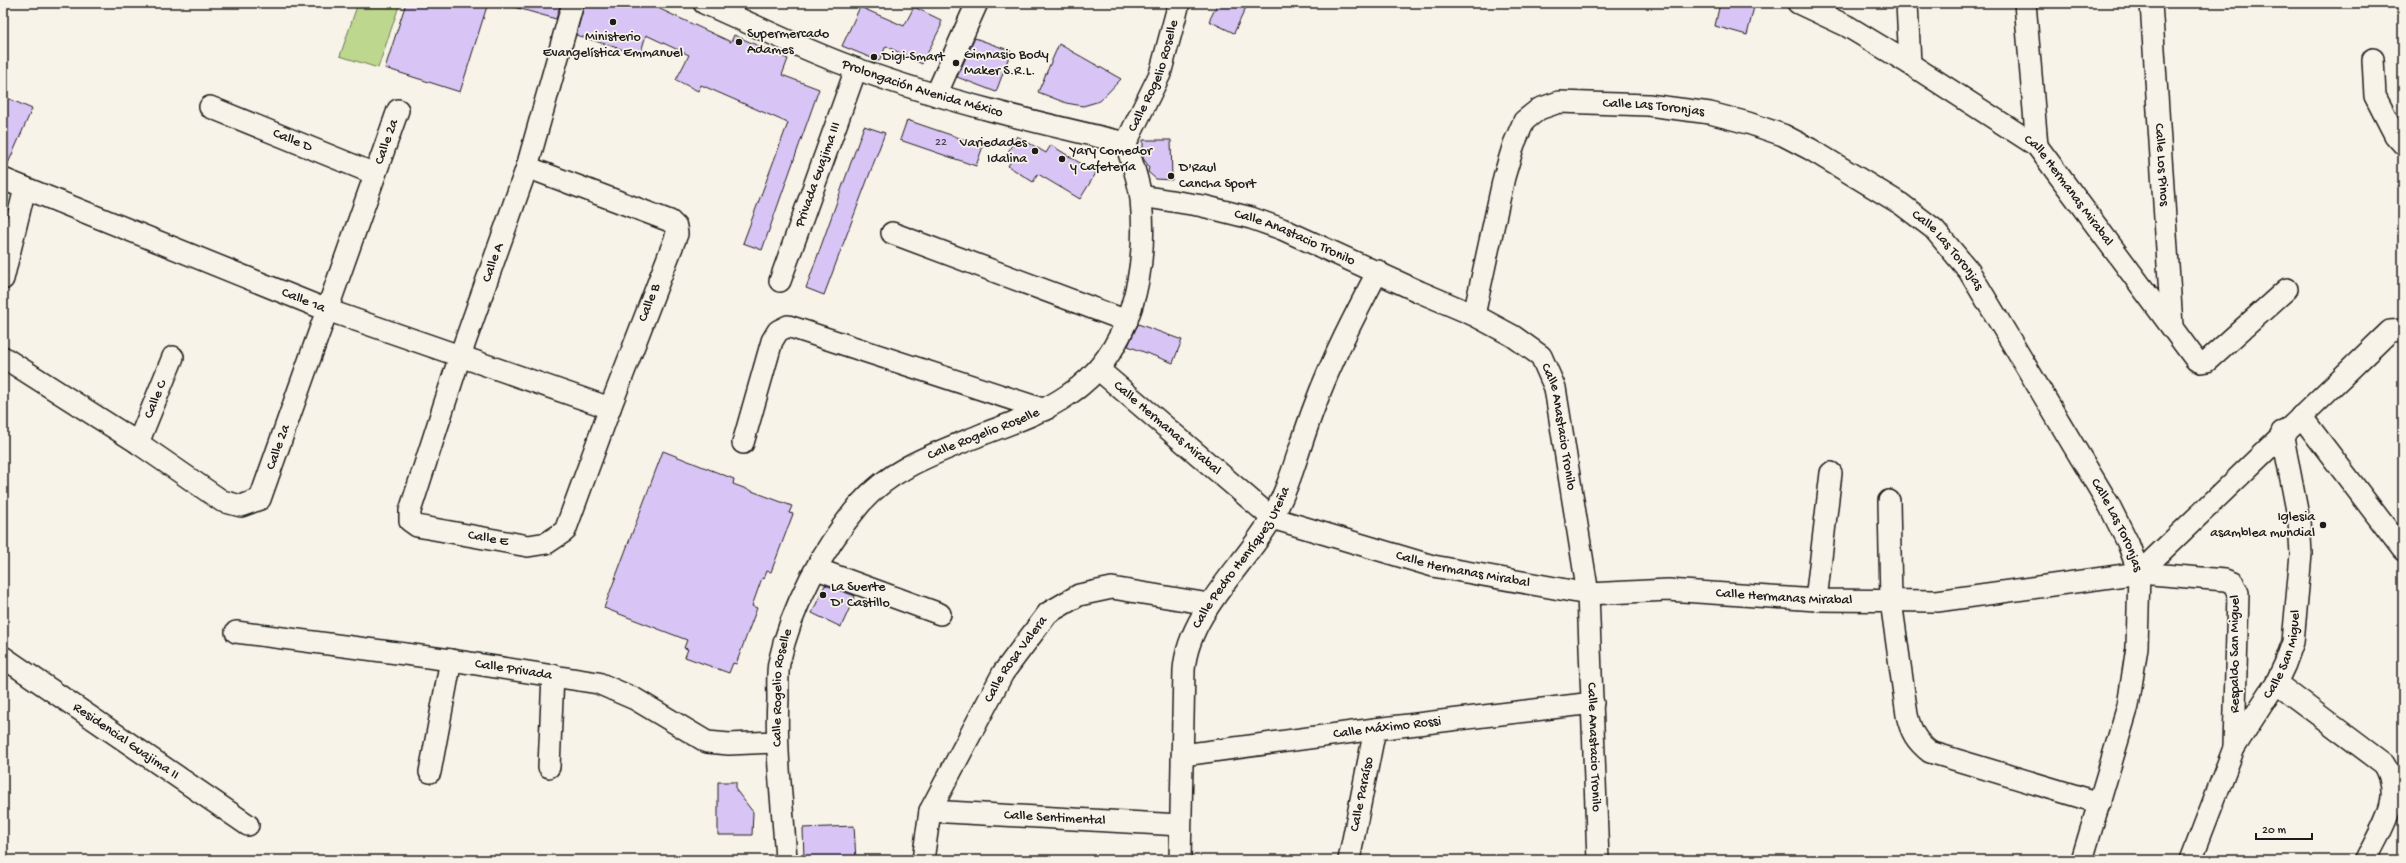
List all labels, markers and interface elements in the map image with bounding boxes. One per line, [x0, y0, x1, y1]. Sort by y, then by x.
marker: Ministerio Evangelística Emmanuel [608, 17, 618, 27]
street label: Calle Rogelio Roselle [1124, 17, 1183, 135]
place label: Supermercado Adames [747, 26, 829, 59]
place label: Ministerio Evangelística Emmanuel [543, 29, 683, 62]
marker: Supermercado Adames [734, 37, 744, 47]
place label: Gimnasio Body Maker S.R.L. [964, 47, 1049, 80]
place label: Digi-Smart [881, 49, 946, 66]
marker: Digi-Smart [869, 52, 879, 62]
street label: Prolongación Avenida México [838, 55, 1005, 122]
marker: Gimnasio Body Maker S.R.L. [951, 58, 961, 68]
street label: Calle Las Toronjas [1602, 95, 1706, 121]
street label: Calle 2a [371, 116, 403, 167]
street label: Privada Guajima III [791, 120, 845, 230]
street label: Calle Los Pinos [2150, 123, 2173, 207]
street label: Calle D [270, 125, 316, 156]
street label: Calle Hermanas Mirabal [2020, 131, 2117, 249]
place label: Variedades Idalina [959, 135, 1028, 168]
house number: 22 [935, 136, 947, 150]
place label: Yary Comedor y Cafetería [1068, 143, 1153, 176]
marker: Variedades Idalina [1030, 146, 1040, 156]
marker: Yary Comedor y Cafetería [1057, 154, 1067, 164]
place label: D'Raul Cancha Sport [1178, 160, 1257, 193]
marker: D'Raul Cancha Sport [1166, 171, 1176, 181]
street label: Calle Anastacio Tronilo [1232, 206, 1358, 270]
street label: Calle Las Toronjas [1908, 206, 1988, 294]
street label: Calle A [478, 240, 508, 285]
street label: Calle B [635, 281, 665, 324]
street label: Calle 1a [279, 284, 329, 317]
street label: Calle Anastacio Tronilo [1537, 361, 1580, 492]
street label: Calle C [140, 377, 172, 421]
street label: Calle Hermanas Mirabal [1110, 377, 1225, 479]
street label: Calle Rogelio Roselle [925, 404, 1043, 464]
street label: Calle 2a [263, 421, 295, 472]
street label: Calle Las Toronjas [2087, 475, 2147, 575]
street label: Calle Pedro Henríquez Ureña [1189, 483, 1295, 632]
place label: Iglesia asamblea mundial [2210, 509, 2316, 542]
marker: Iglesia asamblea mundial [2318, 520, 2328, 530]
street label: Calle E [466, 527, 511, 551]
street label: Calle Hermanas Mirabal [1394, 547, 1531, 592]
place label: La Suerte D' Castillo [830, 579, 890, 612]
street label: Calle Hermanas Mirabal [1715, 585, 1852, 609]
marker: La Suerte D' Castillo [818, 590, 828, 600]
street label: Respaldo San Miguel [2227, 595, 2244, 713]
street label: Calle San Miguel [2259, 609, 2304, 702]
street label: Calle Rosa Valera [980, 612, 1052, 706]
street label: Calle Rogelio Roselle [769, 626, 797, 747]
street label: Calle Privada [474, 655, 554, 684]
street label: Calle Anastacio Tronilo [1583, 682, 1605, 812]
street label: Residencial Guajima II [70, 699, 182, 784]
street label: Calle Máximo Rossi [1332, 713, 1442, 743]
street label: Calle Paraíso [1346, 755, 1378, 833]
street label: Calle Sentimental [1004, 807, 1106, 829]
scale bar [2256, 815, 2312, 841]
text: 20 m [2262, 824, 2287, 838]

